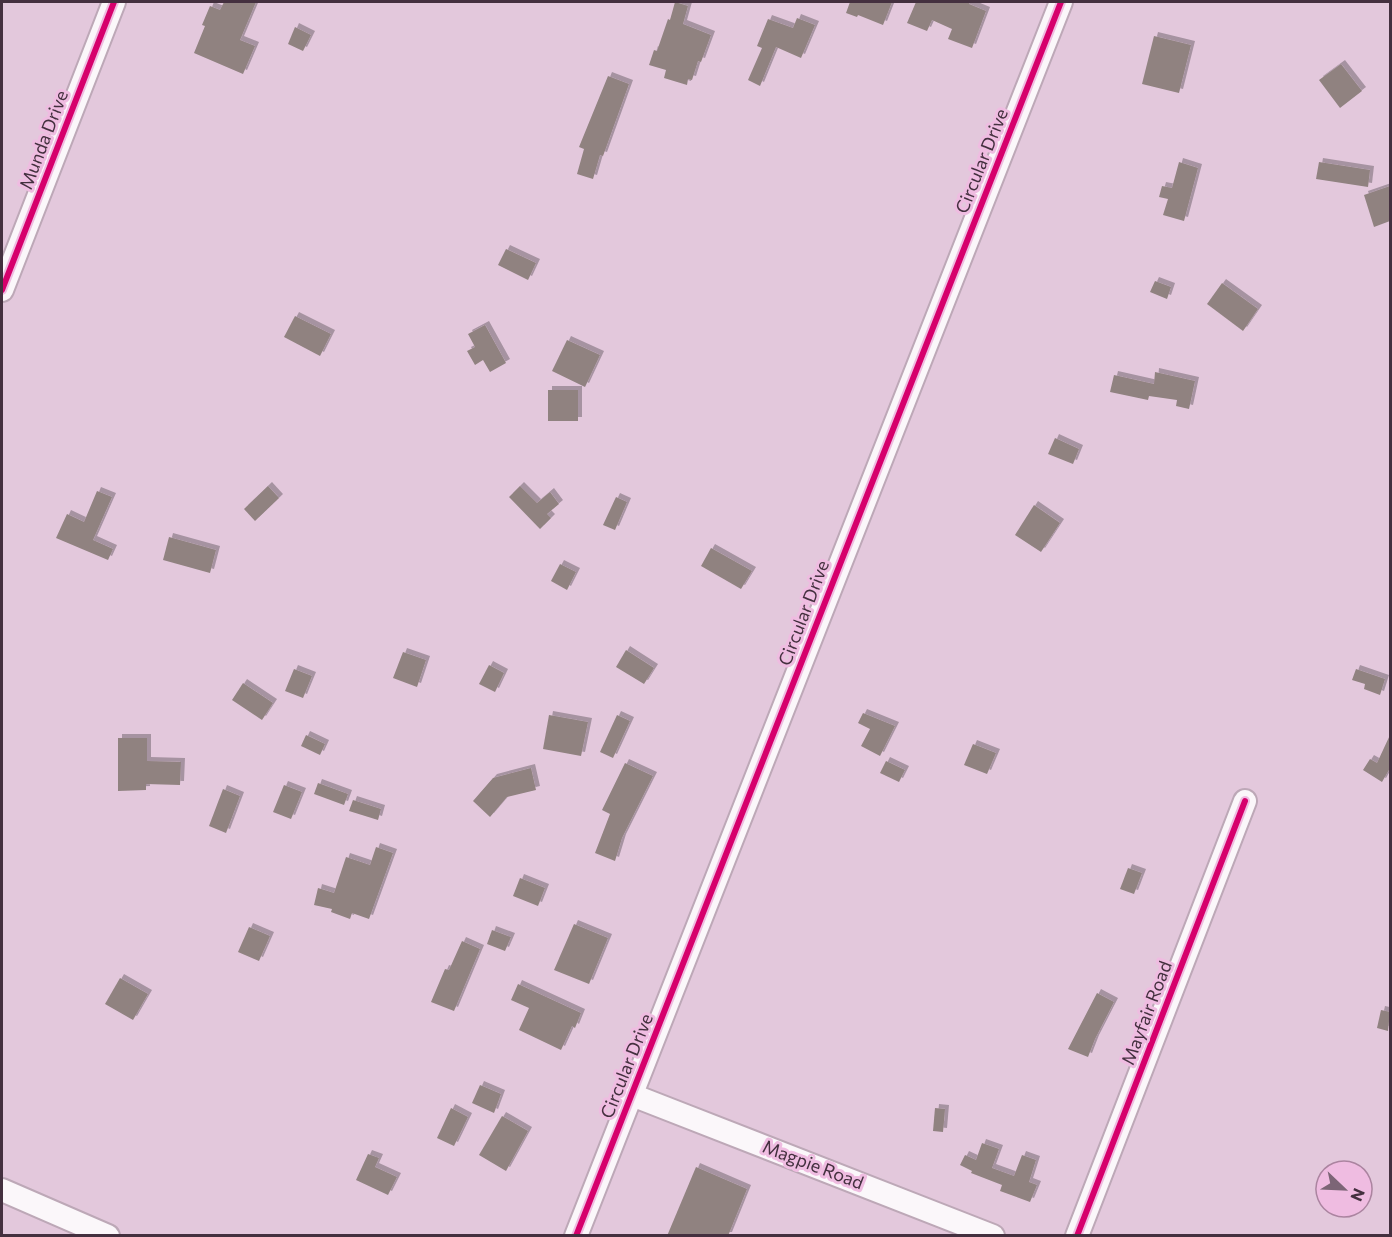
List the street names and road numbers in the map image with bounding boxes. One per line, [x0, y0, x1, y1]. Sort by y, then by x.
street label: Munda Drive [14, 87, 72, 192]
street label: Circular Drive [950, 105, 1012, 216]
street label: Circular Drive [773, 557, 833, 668]
street label: Mayfair Road [1116, 958, 1176, 1068]
street label: Circular Drive [595, 1010, 657, 1121]
street label: Magpie Road [760, 1135, 867, 1193]

